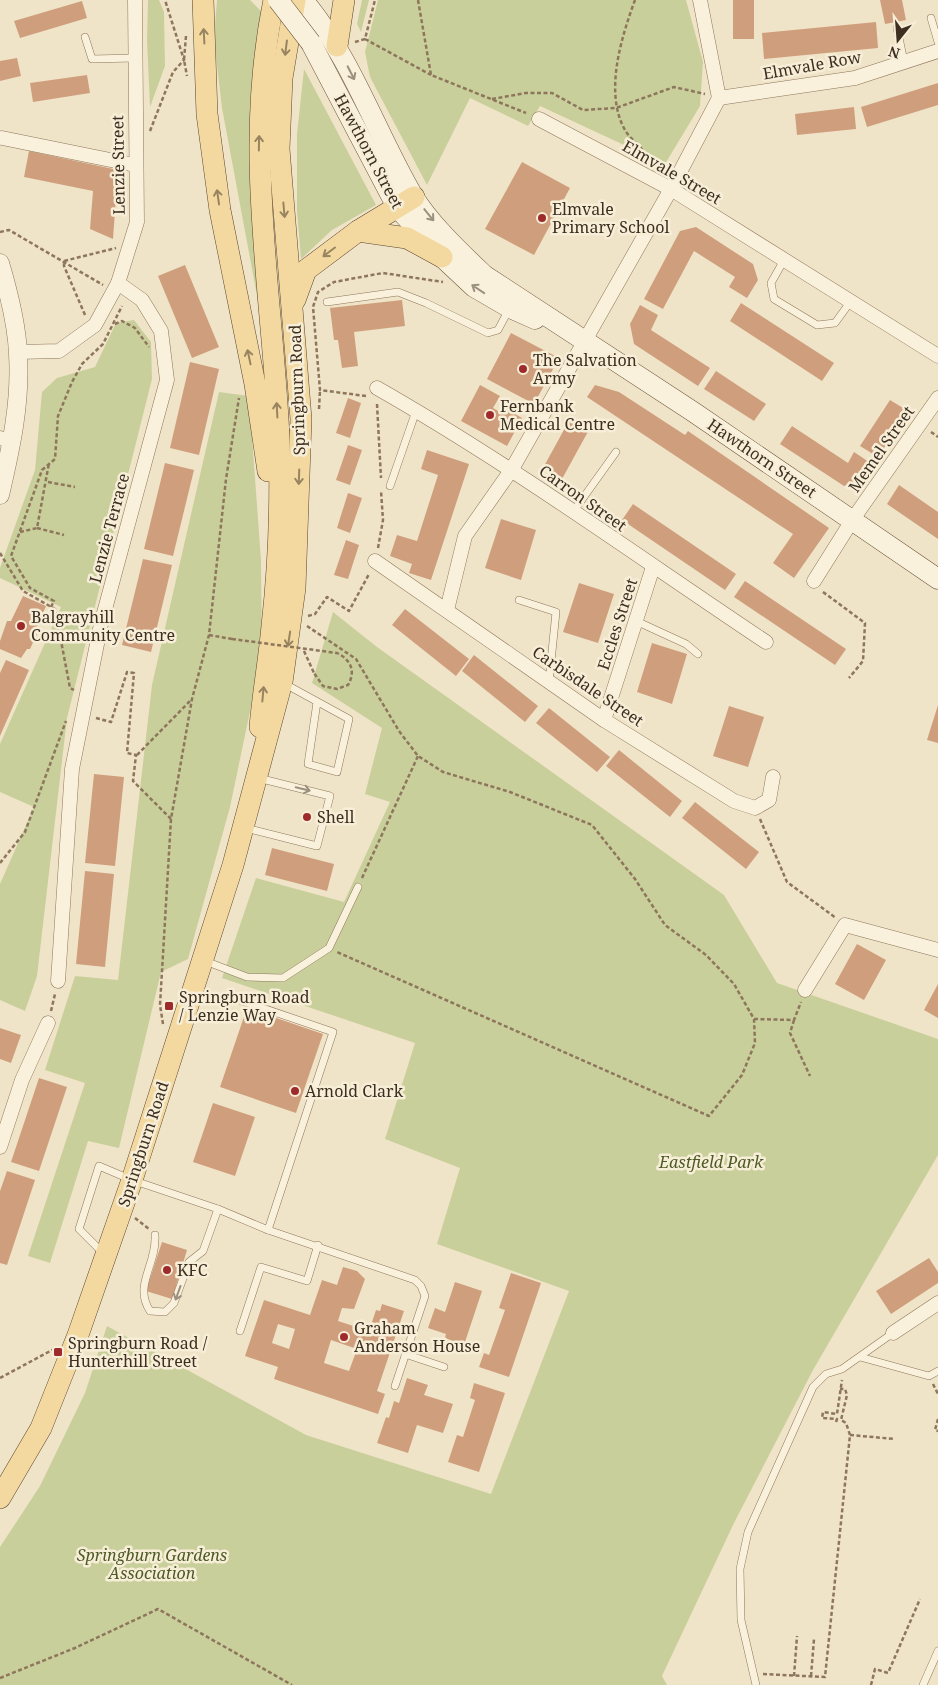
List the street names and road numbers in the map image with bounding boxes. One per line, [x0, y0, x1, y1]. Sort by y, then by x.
street label: Elmvale Row [761, 45, 863, 84]
street label: Hawthorn Street [329, 90, 409, 213]
street label: Lenzie Street [106, 115, 130, 215]
street label: Elmvale Street [619, 135, 726, 209]
street label: Springburn Road [284, 324, 310, 456]
street label: Memel Street [843, 401, 919, 497]
street label: Hawthorn Street [703, 413, 821, 503]
street label: Carron Street [535, 460, 631, 537]
street label: Lenzie Terrace [84, 471, 134, 585]
street label: Eccles Street [592, 575, 642, 673]
street label: Carbisdale Street [528, 641, 648, 732]
street label: Springburn Road [112, 1078, 174, 1210]

